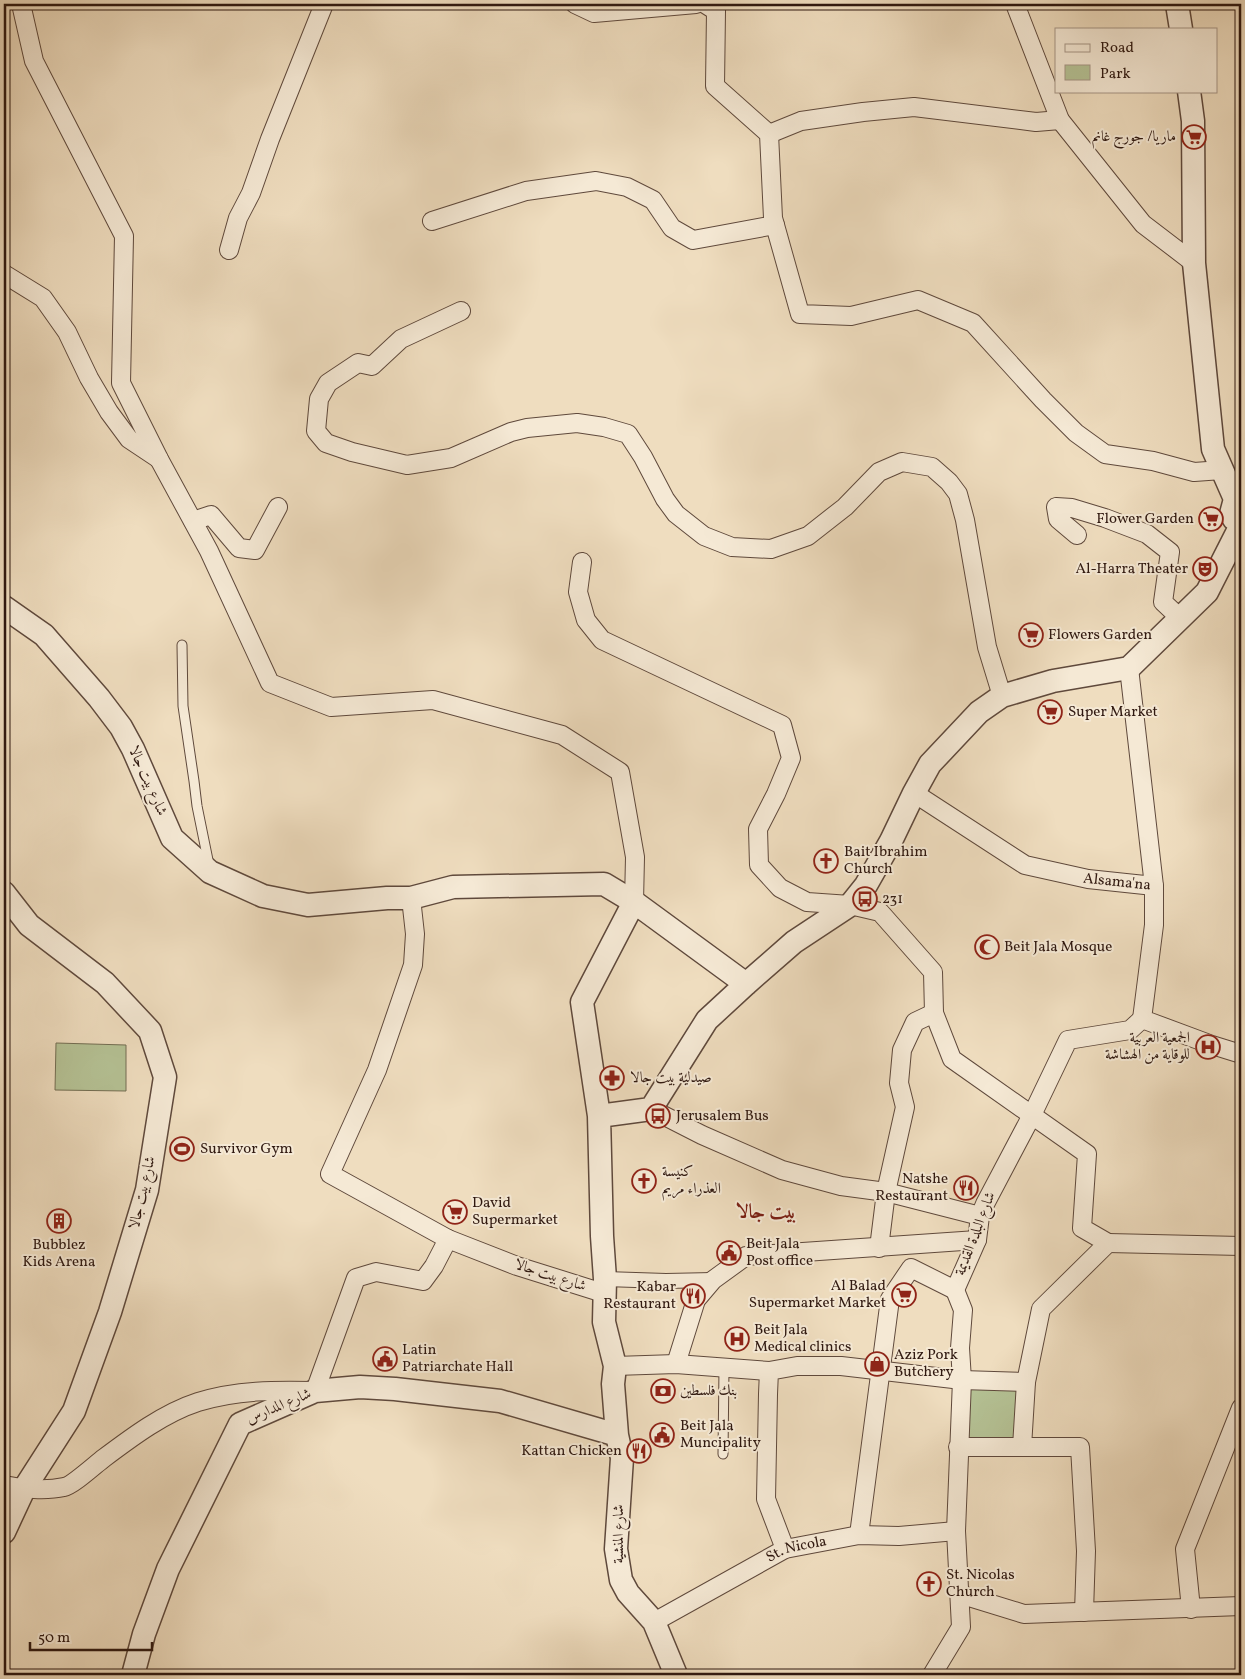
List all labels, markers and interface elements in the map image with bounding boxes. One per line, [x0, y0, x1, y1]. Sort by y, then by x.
legend [1055, 28, 1218, 92]
text: Road [1100, 38, 1134, 59]
text: Park [1100, 64, 1131, 85]
supermarket icon: ماريا/ جورج غانم [1181, 124, 1207, 150]
place label: ماريا/ جورج غانم [1092, 127, 1176, 149]
supermarket icon: Flower Garden [1198, 506, 1224, 532]
place label: Flower Garden [1096, 509, 1194, 530]
theatre icon: Al-Harra Theater [1192, 556, 1218, 582]
place label: Al-Harra Theater [1075, 559, 1188, 580]
supermarket icon: Flowers Garden [1018, 622, 1044, 648]
place label: Flowers Garden [1048, 625, 1152, 646]
supermarket icon: Super Market [1037, 699, 1063, 725]
place label: Super Market [1068, 702, 1158, 723]
street label: شارع بيت جالا [121, 743, 172, 820]
place label: Bait Ibrahim Church [844, 842, 928, 880]
church icon: Bait Ibrahim Church [813, 848, 839, 874]
street label: Alsama'na [1082, 868, 1152, 896]
bus stop icon: 231 [852, 886, 878, 912]
place label: 231 [882, 889, 903, 910]
mosque icon: Beit Jala Mosque [974, 934, 1000, 960]
place label: Beit Jala Mosque [1004, 937, 1112, 958]
place label: الجمعية العربية للوقاية من الهشاشة [1105, 1028, 1190, 1066]
hospital icon: الجمعية العربية للوقاية من الهشاشة [1195, 1034, 1221, 1060]
pharmacy icon: صيدلية بيت جالا [599, 1065, 625, 1091]
place label: صيدلية بيت جالا [630, 1068, 712, 1089]
bus stop icon: Jerusalem Bus [645, 1103, 671, 1129]
place label: Jerusalem Bus [676, 1106, 769, 1127]
sports icon: Survivor Gym [169, 1136, 195, 1162]
place label: Survivor Gym [200, 1139, 293, 1160]
street label: شارع بيت جالا [124, 1154, 163, 1232]
place label: كنيسة العذراء مريم [662, 1162, 721, 1201]
church icon: كنيسة العذراء مريم [631, 1168, 657, 1194]
place label: Natshe Restaurant [875, 1169, 948, 1207]
restaurant icon: Natshe Restaurant [953, 1175, 979, 1201]
street label: شارع البلدة القديمة [950, 1189, 1003, 1279]
place label: David Supermarket [472, 1193, 558, 1231]
supermarket icon: David Supermarket [442, 1199, 468, 1225]
district label: بيت جالا [736, 1199, 796, 1227]
building icon: Bubblez Kids Arena [46, 1208, 72, 1234]
place label: Beit Jala Post office [746, 1234, 813, 1272]
place label: Bubblez Kids Arena [23, 1235, 95, 1273]
public building icon: Beit Jala Post office [716, 1240, 742, 1266]
street label: شارع بيت جالا [511, 1254, 589, 1298]
place label: Al Balad Supermarket Market [749, 1276, 886, 1314]
place label: Kabar Restaurant [603, 1277, 676, 1315]
supermarket icon: Al Balad Supermarket Market [891, 1282, 917, 1308]
restaurant icon: Kabar Restaurant [680, 1283, 706, 1309]
place label: Beit Jala Medical clinics [754, 1320, 851, 1358]
hospital icon: Beit Jala Medical clinics [724, 1326, 750, 1352]
place label: Latin Patriarchate Hall [402, 1340, 513, 1378]
place label: Aziz Pork Butchery [894, 1345, 958, 1383]
public building icon: Latin Patriarchate Hall [372, 1346, 398, 1372]
shop icon: Aziz Pork Butchery [864, 1351, 890, 1377]
bank icon: بنك فلسطين [650, 1378, 676, 1404]
place label: بنك فلسطين [680, 1381, 737, 1402]
street label: شارع المدارس [243, 1384, 315, 1431]
place label: Beit Jala Muncipality [680, 1416, 761, 1454]
public building icon: Beit Jala Muncipality [649, 1422, 675, 1448]
restaurant icon: Kattan Chicken [626, 1438, 652, 1464]
place label: Kattan Chicken [521, 1441, 622, 1462]
street label: شارع المنشية [609, 1504, 631, 1564]
street label: St. Nicola [762, 1531, 828, 1568]
place label: St. Nicolas Church [946, 1565, 1015, 1603]
church icon: St. Nicolas Church [916, 1571, 942, 1597]
scale bar [30, 1619, 152, 1651]
text: 50 m [38, 1628, 70, 1649]

